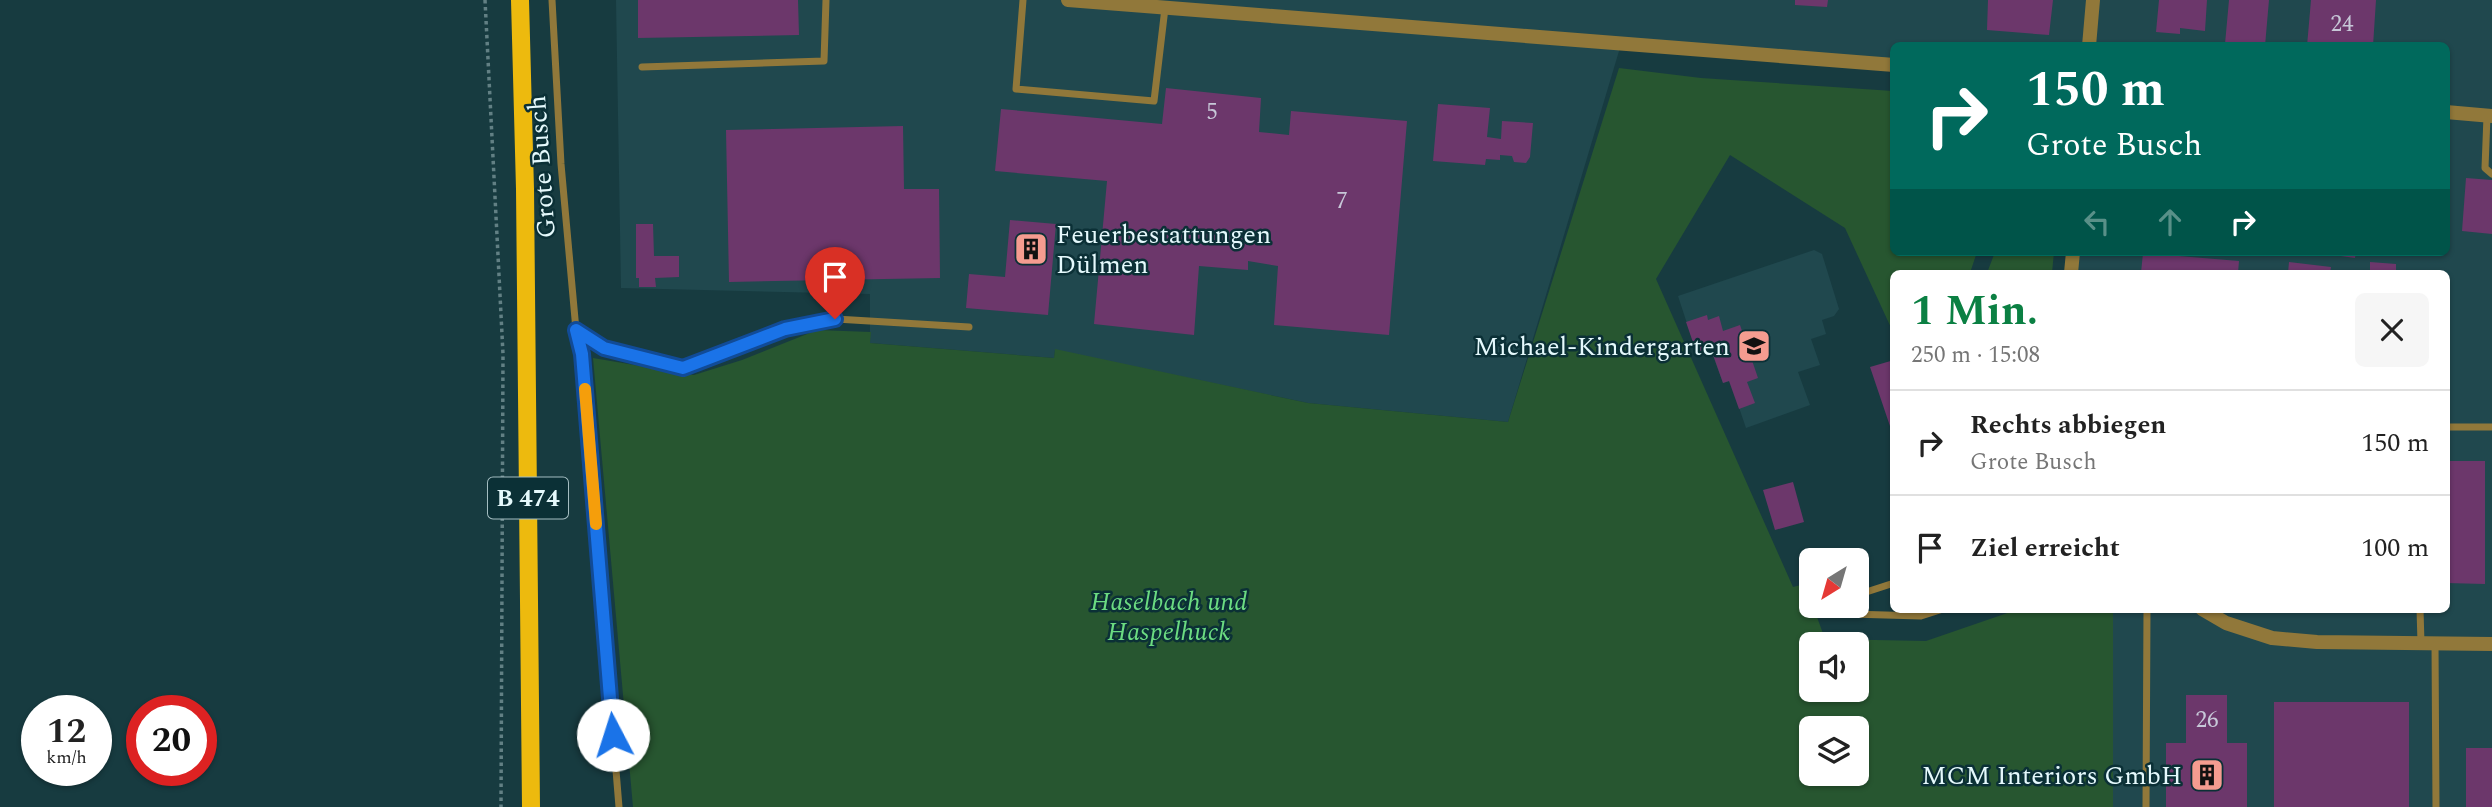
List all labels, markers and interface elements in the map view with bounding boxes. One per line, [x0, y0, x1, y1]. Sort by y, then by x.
house number: 24 [2331, 7, 2354, 42]
text: 150 m [2026, 53, 2165, 128]
icon: right [1911, 70, 2002, 161]
street label: Grote Busch [517, 94, 567, 240]
house number: 5 [1206, 95, 1218, 130]
text: Grote Busch [2026, 121, 2202, 170]
house number: 7 [1336, 184, 1348, 219]
icon: left [2078, 203, 2116, 241]
icon: ahead [2151, 203, 2189, 241]
icon: right [2224, 203, 2262, 241]
place label: Feuerbestattungen Dülmen [1056, 215, 1271, 285]
building icon: Feuerbestattungen Dülmen [1012, 230, 1050, 268]
pin [805, 247, 865, 319]
icon: arrive [816, 258, 854, 296]
text: 1 Min. [1911, 280, 2038, 343]
button: close [2355, 293, 2429, 367]
place label: Michael-Kindergarten [1474, 327, 1730, 367]
school or university icon: Michael-Kindergarten [1735, 327, 1773, 365]
text: 250 m · 15:08 [1911, 338, 2040, 373]
text: Rechts abbiegen [1970, 405, 2166, 445]
text: 150 m [2361, 423, 2429, 463]
icon: right [1911, 424, 1949, 462]
text: Grote Busch [1970, 445, 2097, 480]
road number: B 474 [488, 477, 568, 518]
text: Ziel erreicht [1970, 528, 2120, 568]
text: 100 m [2361, 528, 2429, 568]
icon: arrive [1911, 529, 1949, 567]
north arrow [1799, 548, 1869, 618]
map controls [1799, 548, 1869, 786]
park label: Haselbach und Haspelhuck [1091, 582, 1247, 652]
button: sound [1799, 632, 1869, 702]
speed limit sign: 20 [126, 695, 217, 786]
position arrow [576, 698, 650, 772]
house number: 26 [2196, 703, 2219, 738]
text: 12 [47, 705, 86, 758]
button: layers [1799, 716, 1869, 786]
text: km/h [46, 744, 87, 771]
place label: MCM Interiors GmbH [1922, 756, 2182, 796]
building icon: MCM Interiors GmbH [2188, 756, 2226, 794]

